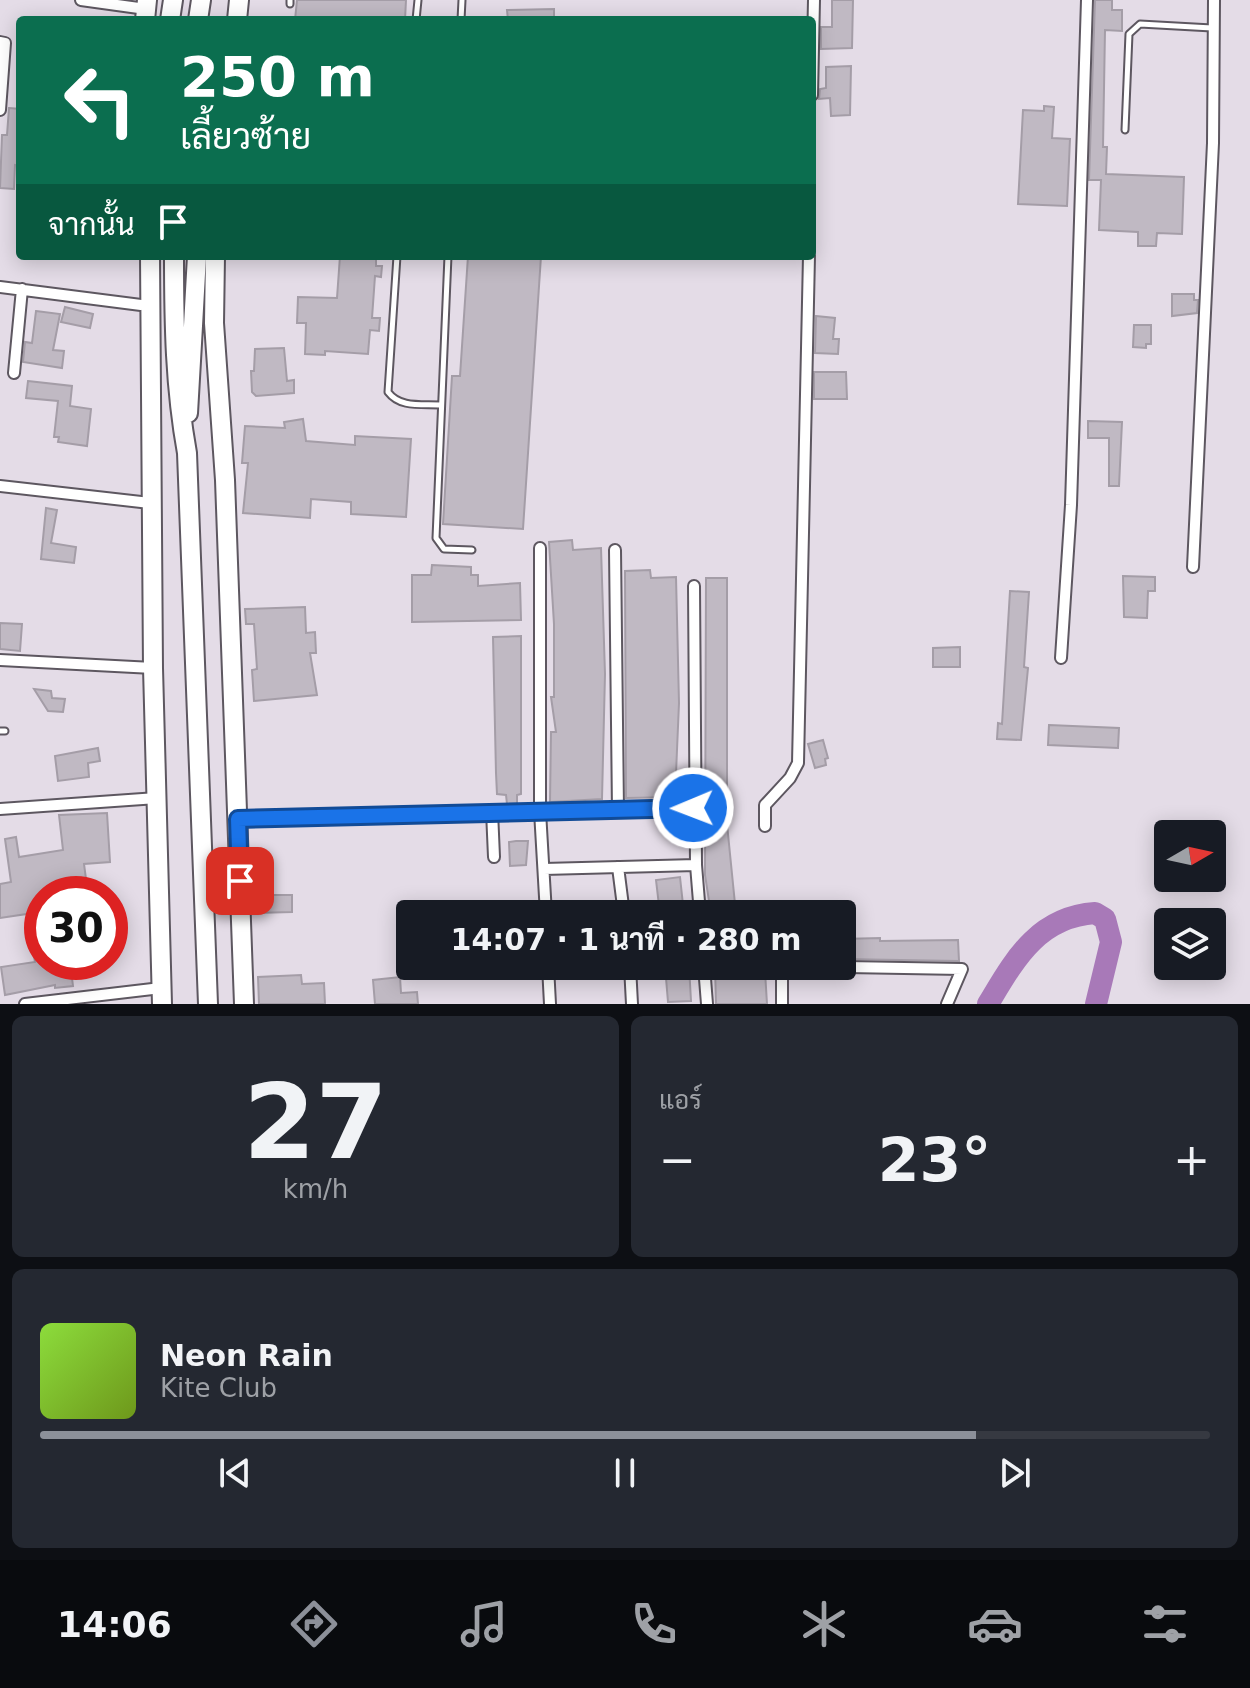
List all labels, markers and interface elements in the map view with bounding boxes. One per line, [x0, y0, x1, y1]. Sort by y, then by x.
text: 250 m [180, 44, 375, 109]
icon: left [48, 48, 152, 152]
text: เลี้ยวซ้าย [180, 116, 311, 157]
icon: arrive [151, 200, 195, 244]
text: จากนั้น [48, 207, 135, 242]
position arrow [651, 766, 735, 850]
north arrow [1154, 820, 1226, 892]
map controls [1154, 820, 1226, 980]
pin [206, 847, 274, 915]
icon: arrive [218, 859, 262, 903]
speed limit sign: 30 [24, 876, 128, 980]
button: layers [1154, 908, 1226, 980]
text: 14:07 · 1 นาที · 280 m [451, 922, 801, 957]
text: 27 [243, 1061, 388, 1183]
text: แอร์ [659, 1085, 702, 1115]
text: 23° [878, 1125, 991, 1195]
text: − [659, 1134, 696, 1185]
text: + [1173, 1134, 1210, 1185]
text: km/h [283, 1174, 348, 1204]
text: Neon Rain [160, 1338, 333, 1373]
text: Kite Club [160, 1373, 277, 1403]
icon: previous [213, 1451, 257, 1495]
icon: pause [603, 1451, 647, 1495]
icon: next [993, 1451, 1037, 1495]
icon: directions [286, 1596, 342, 1652]
icon: music [456, 1596, 512, 1652]
icon: phone [626, 1596, 682, 1652]
icon: climate [796, 1596, 852, 1652]
icon: car [967, 1596, 1023, 1652]
icon: filters [1137, 1596, 1193, 1652]
text: 14:06 [57, 1604, 172, 1645]

